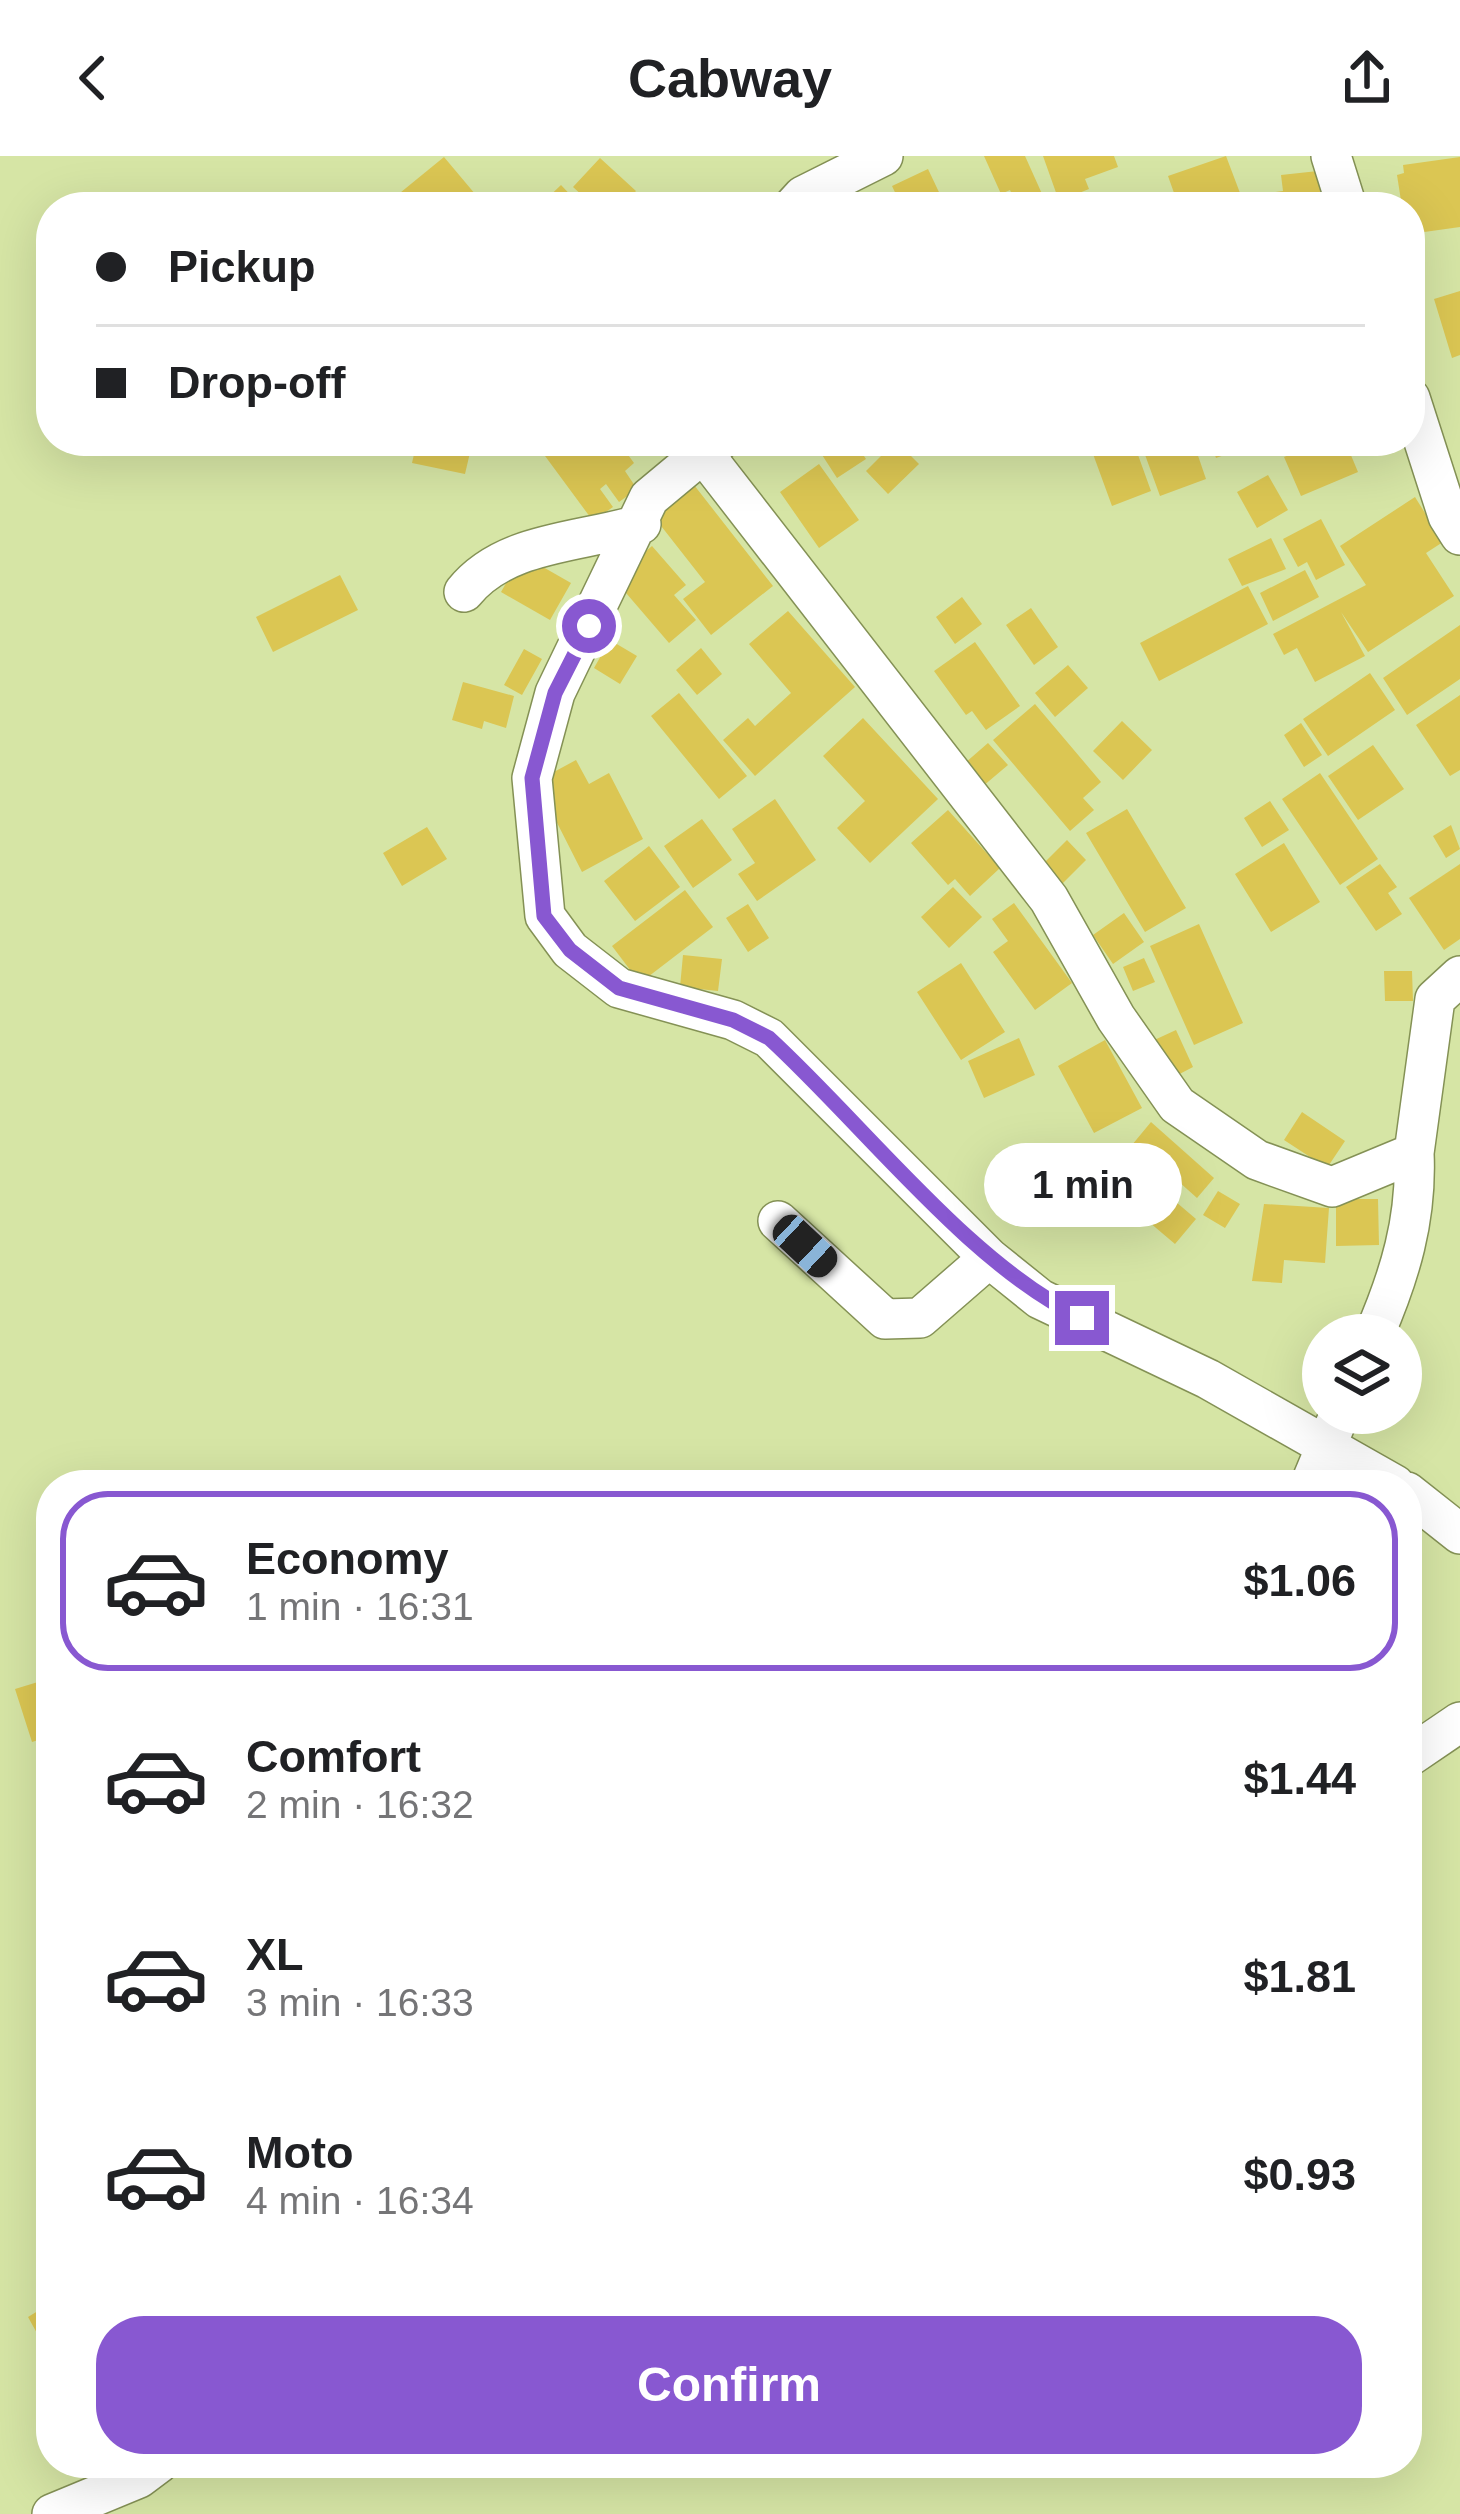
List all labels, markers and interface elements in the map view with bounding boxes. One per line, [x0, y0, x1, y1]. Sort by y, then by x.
icon: back [60, 45, 126, 111]
icon: share [1334, 45, 1400, 111]
text: Cabway [628, 48, 832, 108]
text: Pickup [168, 241, 316, 292]
text: Drop-off [168, 357, 345, 408]
route start [562, 599, 616, 653]
callout: 1 min [983, 1144, 1181, 1228]
text: 1 min [1032, 1163, 1134, 1206]
car [766, 1208, 844, 1284]
route end [1055, 1291, 1109, 1345]
map controls [1302, 1314, 1422, 1434]
button: layers [1302, 1314, 1422, 1434]
icon: car [102, 1527, 210, 1635]
text: Economy [246, 1533, 449, 1584]
text: $1.06 [1243, 1555, 1356, 1606]
text: 1 min · 16:31 [246, 1585, 474, 1628]
icon: car [102, 1725, 210, 1833]
text: Comfort [246, 1731, 421, 1782]
text: $1.44 [1243, 1753, 1356, 1804]
text: 2 min · 16:32 [246, 1783, 474, 1826]
icon: car [102, 1923, 210, 2031]
text: XL [246, 1929, 304, 1980]
text: $1.81 [1243, 1951, 1356, 2002]
text: 3 min · 16:33 [246, 1981, 474, 2024]
icon: car [102, 2121, 210, 2229]
text: Moto [246, 2127, 353, 2178]
text: $0.93 [1243, 2149, 1356, 2200]
text: 4 min · 16:34 [246, 2179, 474, 2222]
button: Confirm [96, 2316, 1362, 2454]

